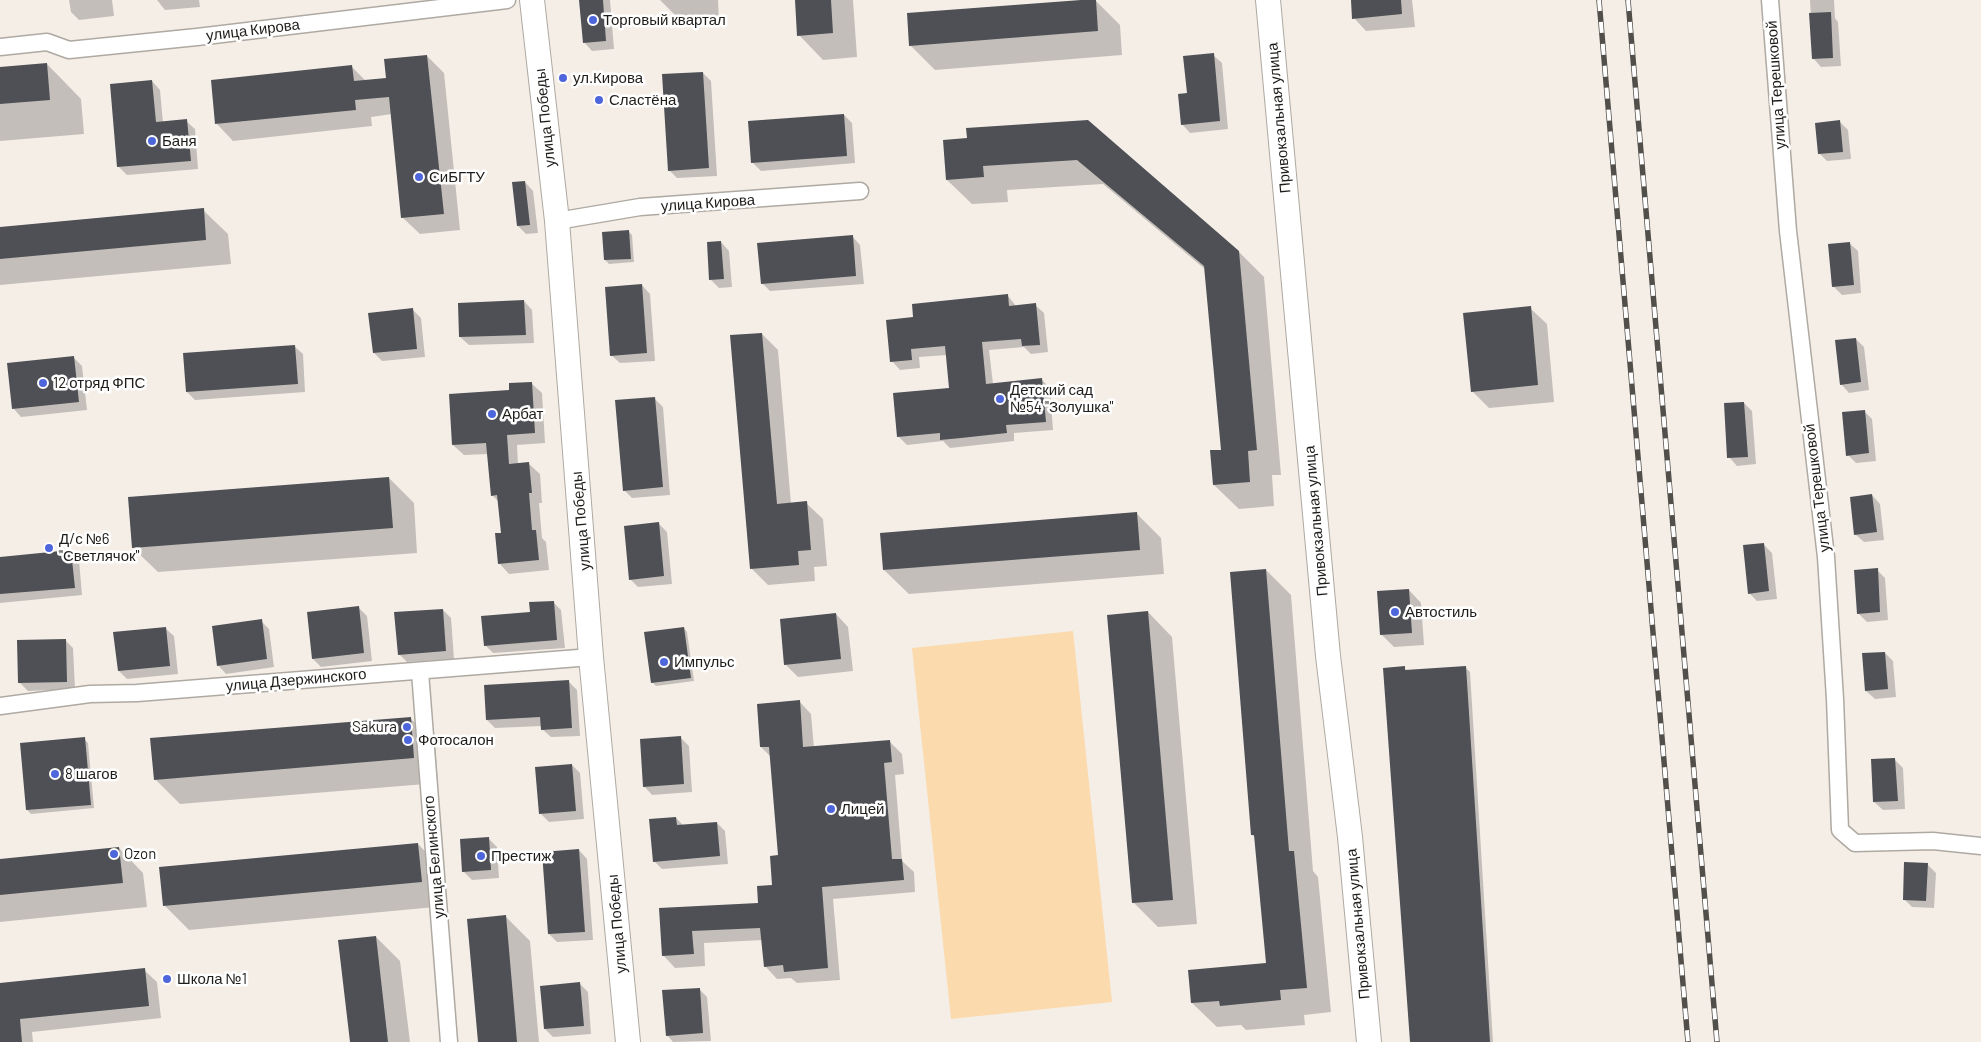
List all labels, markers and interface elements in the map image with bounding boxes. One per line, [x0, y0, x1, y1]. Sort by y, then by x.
place label: Торговый квартал [603, 11, 726, 29]
marker: Торговый квартал [587, 14, 599, 26]
street label: улица Кирова [205, 15, 301, 45]
street label: улица Терешковой [1763, 20, 1789, 150]
street label: Привокзальная улица [1263, 42, 1295, 194]
street label: улица Победы [531, 68, 559, 168]
place label: ул.Кирова [573, 69, 643, 87]
marker: ул.Кирова [557, 72, 569, 84]
place label: Сластёна [609, 91, 676, 109]
marker: Сластёна [593, 94, 605, 106]
place label: Баня [162, 132, 197, 150]
marker: Баня [146, 135, 158, 147]
place label: СиБГТУ [429, 168, 485, 186]
marker: СиБГТУ [413, 171, 425, 183]
street label: улица Кирова [660, 191, 756, 215]
place label: 12 отряд ФПС [53, 374, 145, 392]
marker: 12 отряд ФПС [37, 377, 49, 389]
place label: Детский сад №54 "Золушка" [1010, 381, 1114, 416]
marker: Детский сад №54 "Золушка" [994, 393, 1006, 405]
place label: Арбат [502, 405, 543, 423]
marker: Арбат [486, 408, 498, 420]
street label: улица Терешковой [1800, 423, 1834, 553]
street label: Привокзальная улица [1300, 445, 1332, 597]
street label: улица Победы [568, 471, 594, 571]
place label: Д/с №6 "Светлячок" [59, 530, 140, 565]
marker: Д/с №6 "Светлячок" [43, 542, 55, 554]
place label: Автостиль [1405, 603, 1477, 621]
marker: Автостиль [1389, 606, 1401, 618]
place label: Импульс [674, 653, 734, 671]
marker: Импульс [658, 656, 670, 668]
street label: улица Дзержинского [225, 665, 367, 695]
place label: Sakura [352, 718, 397, 736]
marker: Sakura [401, 721, 413, 733]
place label: Фотосалон [418, 731, 494, 749]
marker: Фотосалон [402, 734, 414, 746]
place label: 8 шагов [65, 765, 118, 783]
marker: 8 шагов [49, 768, 61, 780]
street label: улица Белинского [420, 795, 448, 919]
place label: Лицей [841, 800, 884, 818]
marker: Лицей [825, 803, 837, 815]
place label: Ozon [124, 845, 156, 863]
place label: Престиж [491, 847, 551, 865]
marker: Ozon [108, 848, 120, 860]
street label: Привокзальная улица [1342, 848, 1374, 1000]
marker: Престиж [475, 850, 487, 862]
street label: улица Победы [604, 874, 630, 974]
place label: Школа №1 [177, 970, 247, 988]
marker: Школа №1 [161, 973, 173, 985]

